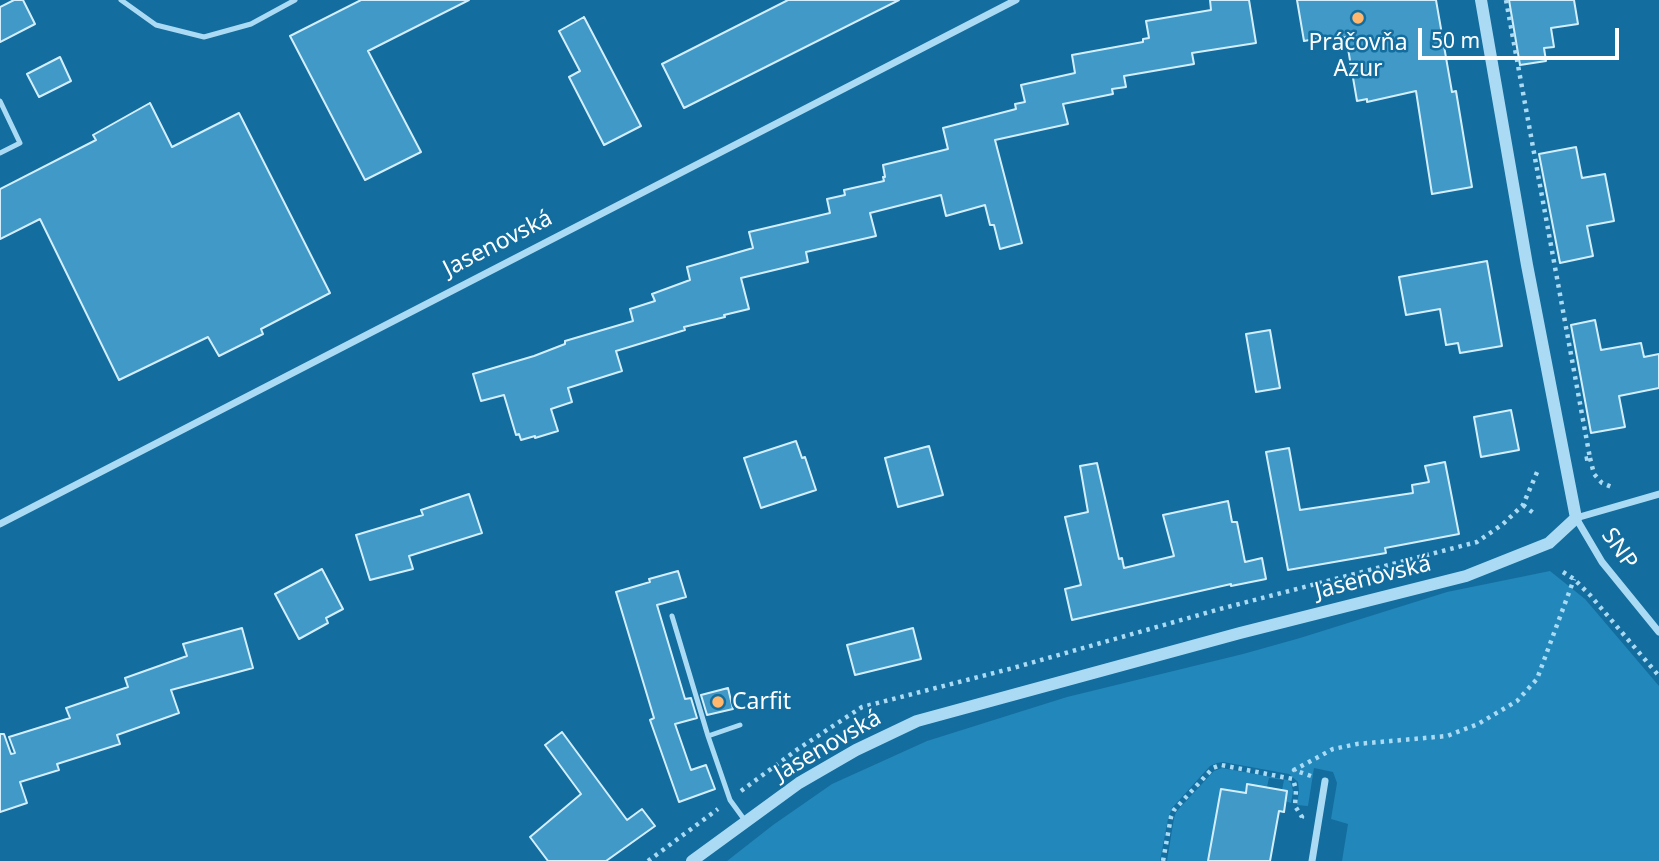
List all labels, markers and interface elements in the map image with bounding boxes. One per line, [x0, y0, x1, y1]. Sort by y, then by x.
marker: Práčovňa Azur [1350, 10, 1366, 26]
scale bar [1421, 14, 1622, 58]
text: 50 m [1431, 26, 1480, 54]
place label: Práčovňa Azur [1308, 29, 1408, 83]
street label: Jasenovská [439, 205, 557, 283]
street label: SNP [1595, 523, 1643, 575]
street label: Jasenovská [1312, 550, 1434, 606]
place label: Carfit [732, 688, 791, 716]
marker: Carfit [710, 694, 726, 710]
street label: Jasenovská [770, 704, 886, 788]

